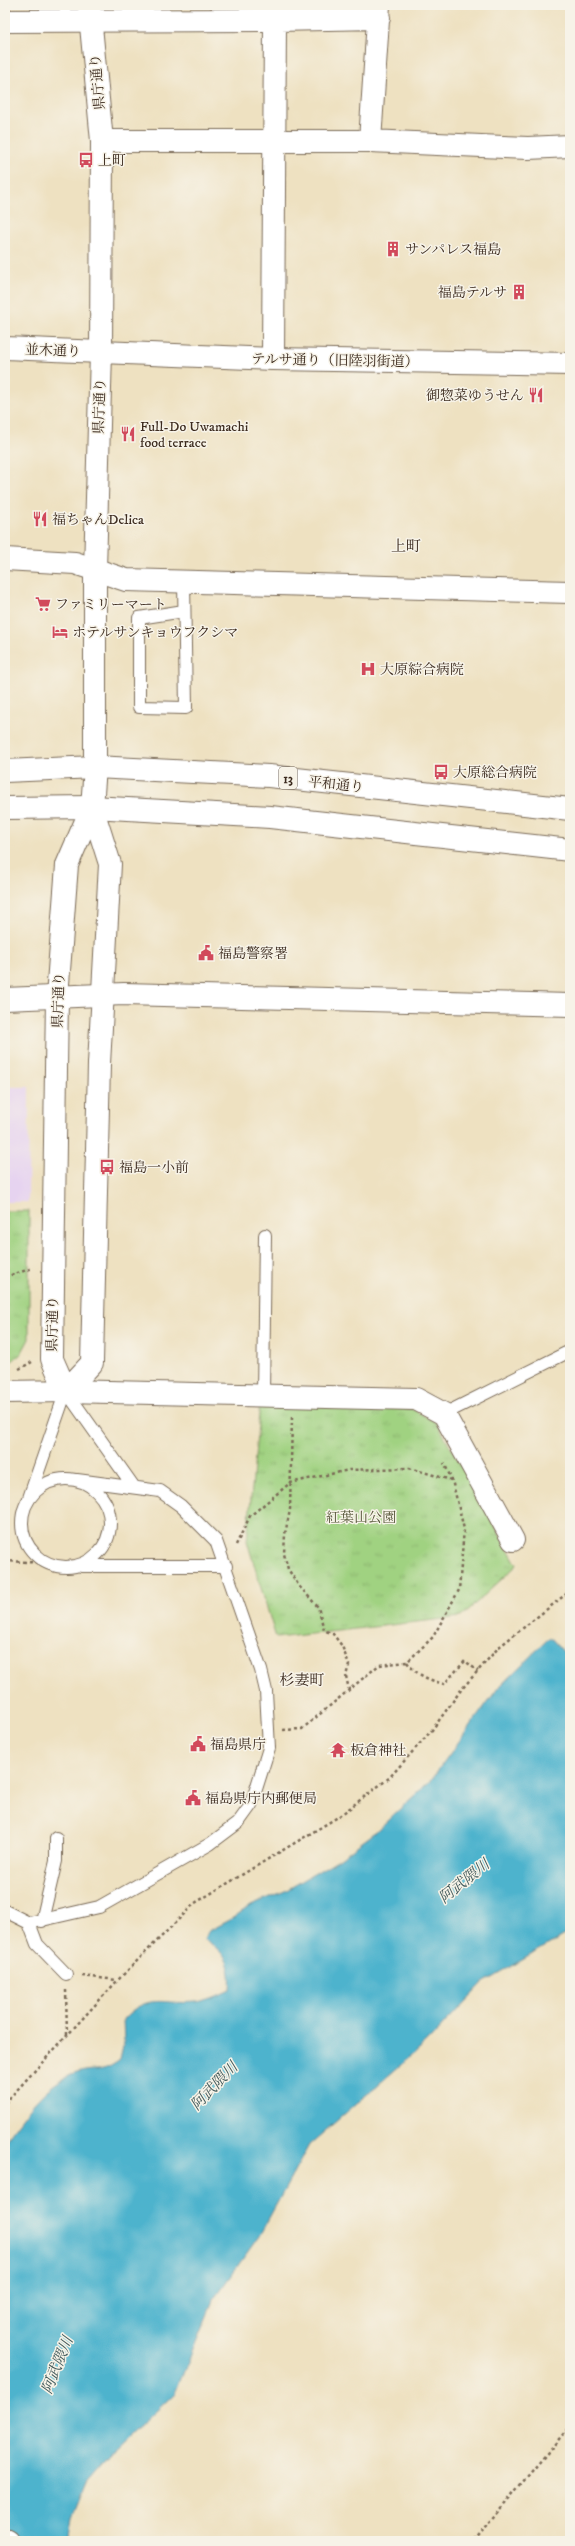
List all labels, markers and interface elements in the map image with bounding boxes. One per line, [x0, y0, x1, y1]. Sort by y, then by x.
street label: 県庁通り [87, 53, 109, 111]
bus stop icon: 上町 [77, 151, 95, 169]
place label: 上町 [98, 152, 126, 170]
building icon: サンパレス福島 [384, 240, 402, 258]
place label: サンパレス福島 [405, 241, 501, 259]
building icon: 福島テルサ [510, 283, 528, 301]
place label: 福島テルサ [438, 284, 507, 302]
street label: 並木通り [25, 341, 81, 361]
street label: テルサ通り（旧陸羽街道） [251, 351, 419, 371]
street label: 県庁通り [90, 378, 110, 434]
restaurant icon: 御惣菜ゆうせん [527, 386, 545, 404]
place label: 御惣菜ゆうせん [426, 387, 524, 405]
place label: Full-Do Uwamachi food terrace [140, 418, 249, 452]
restaurant icon: Full-Do Uwamachi food terrace [119, 425, 137, 443]
restaurant icon: 福ちゃんDelica [31, 510, 49, 528]
place label: 福ちゃんDelica [52, 511, 144, 529]
district label: 上町 [391, 537, 421, 556]
supermarket icon: ファミリーマート [34, 595, 52, 613]
place label: ファミリーマート [55, 596, 167, 614]
hotel icon: ホテルサンキョウフクシマ [51, 623, 69, 641]
place label: ホテルサンキョウフクシマ [72, 624, 238, 642]
hospital icon: 大原綜合病院 [359, 660, 377, 678]
place label: 大原綜合病院 [380, 661, 464, 679]
bus stop icon: 大原総合病院 [432, 763, 450, 781]
place label: 大原総合病院 [453, 764, 537, 782]
road number: 13 [279, 767, 297, 789]
street label: 平和通り [307, 773, 365, 797]
public building icon: 福島警察署 [197, 944, 215, 962]
place label: 福島警察署 [218, 945, 288, 963]
street label: 県庁通り [49, 972, 69, 1028]
bus stop icon: 福島一小前 [98, 1158, 116, 1176]
place label: 福島一小前 [119, 1159, 189, 1177]
street label: 県庁通り [44, 1296, 62, 1352]
park label: 紅葉山公園 [326, 1509, 396, 1527]
district label: 杉妻町 [279, 1671, 325, 1690]
public building icon: 福島県庁 [189, 1735, 207, 1753]
place label: 福島県庁 [210, 1736, 266, 1754]
temple icon: 板倉神社 [329, 1741, 347, 1759]
place label: 板倉神社 [350, 1742, 406, 1760]
public building icon: 福島県庁内郵便局 [184, 1789, 202, 1807]
place label: 福島県庁内郵便局 [205, 1790, 317, 1808]
water label: 阿武隈川 [435, 1854, 495, 1908]
water label: 阿武隈川 [187, 2057, 243, 2115]
water label: 阿武隈川 [37, 2332, 78, 2397]

